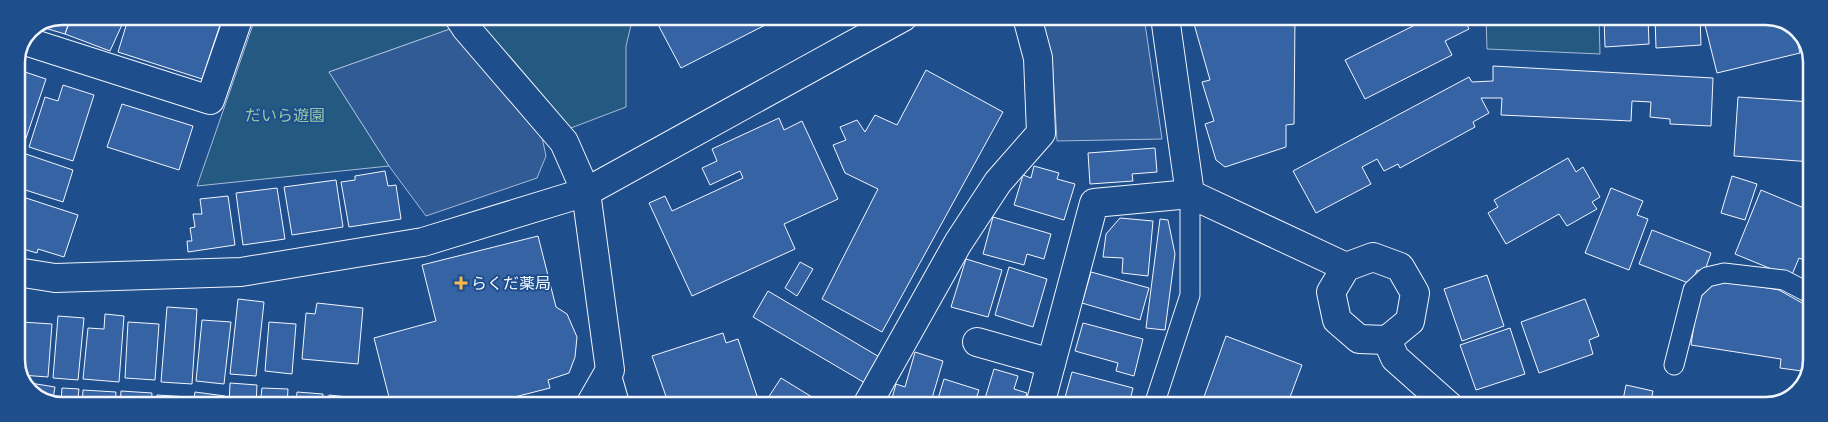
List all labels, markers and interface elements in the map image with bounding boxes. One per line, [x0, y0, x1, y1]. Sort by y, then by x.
park label: だいら遊園 [245, 106, 325, 125]
place label: らくだ薬局 [471, 274, 551, 293]
marker: らくだ薬局 [455, 277, 467, 289]

